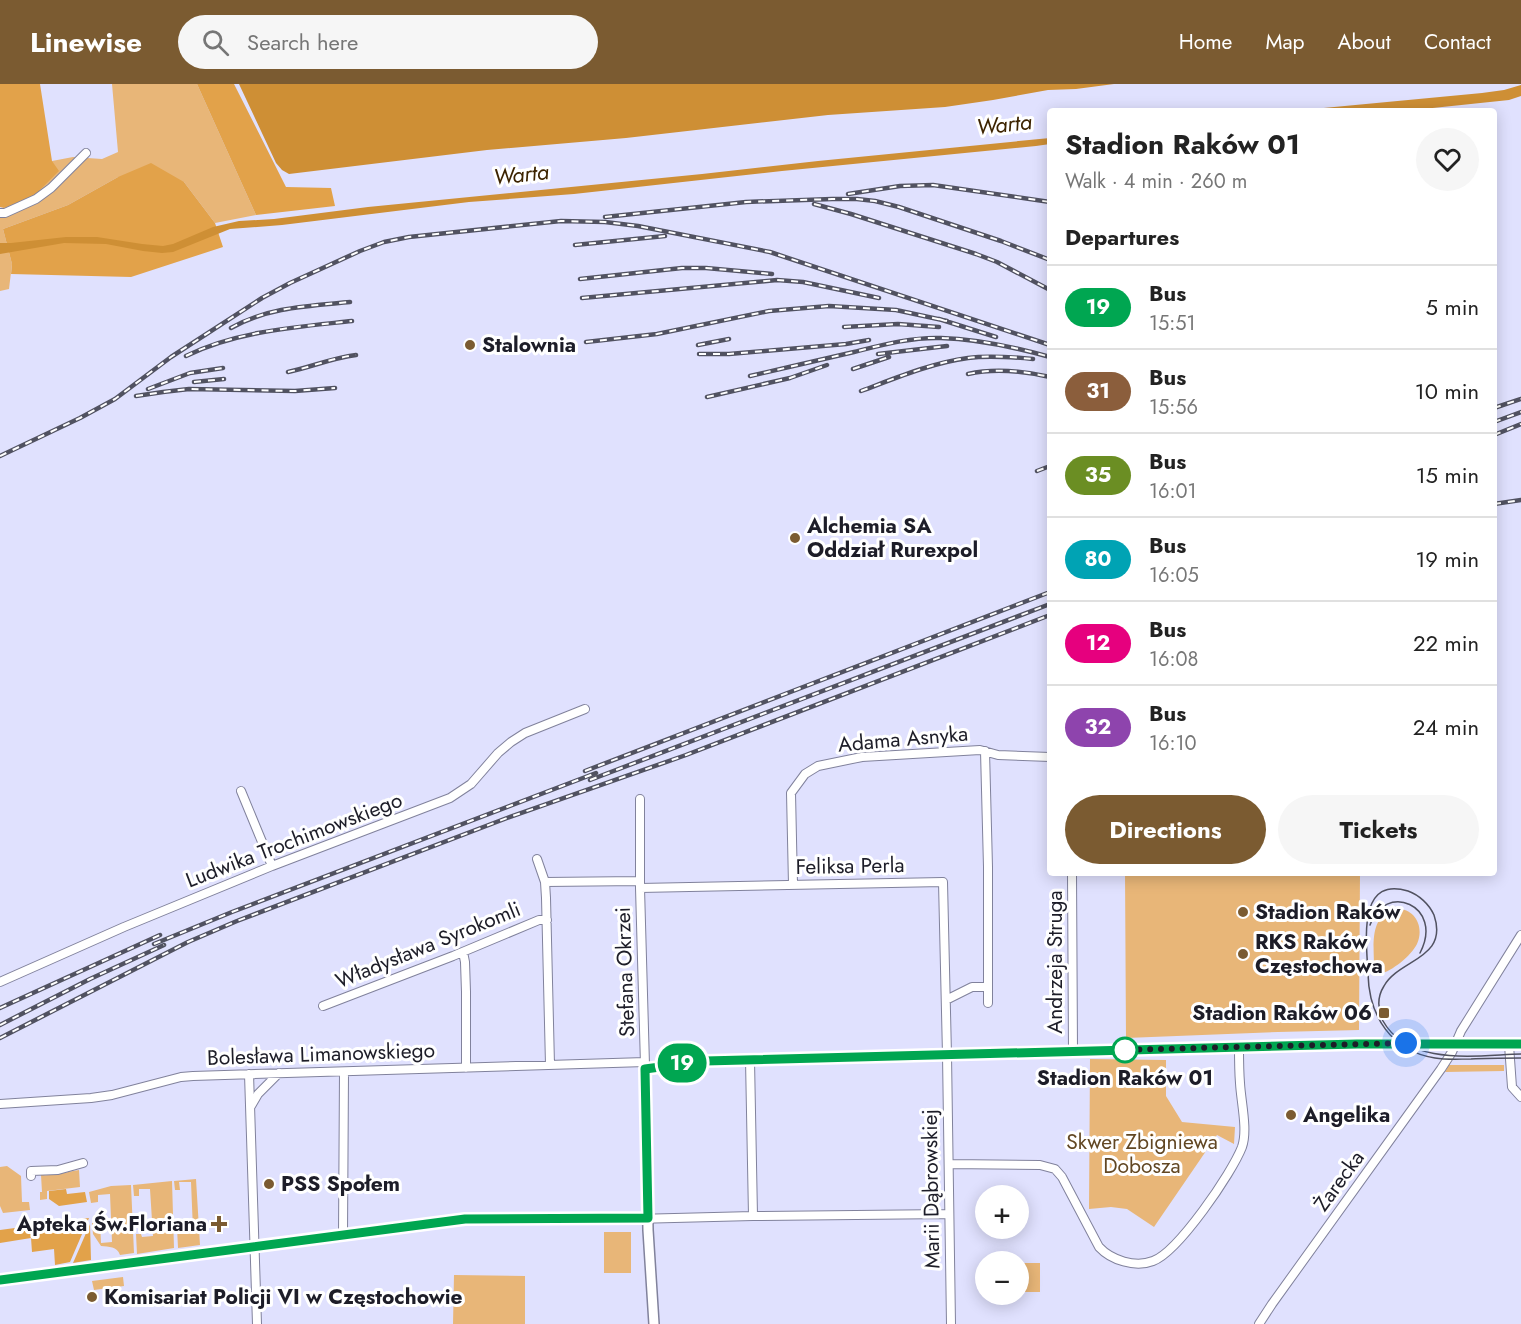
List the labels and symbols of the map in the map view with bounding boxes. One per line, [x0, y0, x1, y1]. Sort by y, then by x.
water label: Warta [975, 105, 1033, 143]
water label: Warta [492, 155, 550, 193]
place label: Stalownia [482, 330, 576, 360]
marker: Stalownia [463, 338, 477, 352]
place label: Alchemia SA Oddział Rurexpol [806, 511, 978, 565]
marker: Alchemia SA Oddział Rurexpol [788, 531, 802, 545]
street label: Adama Asnyka [837, 718, 969, 760]
street label: Ludwika Trochimowskiego [181, 785, 407, 895]
street label: Feliksa Perla [795, 850, 905, 882]
street label: Andrzeja Struga [1040, 890, 1070, 1034]
street label: Władysława Syrokomli [331, 894, 525, 996]
place label: Stadion Raków [1255, 897, 1401, 927]
marker: Stadion Raków [1236, 905, 1250, 919]
street label: Stefana Okrzei [608, 906, 642, 1038]
place label: RKS Raków Częstochowa [1255, 927, 1383, 981]
marker: RKS Raków Częstochowa [1236, 947, 1250, 961]
place label: Stadion Raków 06 [1192, 998, 1372, 1028]
marker: Stadion Raków 06 [1377, 1006, 1391, 1020]
your location [1391, 1028, 1421, 1058]
street label: Bolesława Limanowskiego [207, 1035, 435, 1073]
marker: Stadion Raków 01 [1112, 1037, 1138, 1063]
line badge: 19 [655, 1044, 709, 1082]
place label: Stadion Raków 01 [1037, 1063, 1213, 1093]
place label: Angelika [1302, 1100, 1390, 1130]
marker: Angelika [1284, 1108, 1298, 1122]
street label: Marii Dąbrowskiej [915, 1109, 947, 1269]
park label: Skwer Zbigniewa Dobosza [1066, 1127, 1218, 1181]
street label: Żarecka [1307, 1144, 1371, 1218]
place label: PSS Społem [281, 1169, 400, 1199]
marker: PSS Społem [262, 1177, 276, 1191]
place label: Apteka Św.Floriana [16, 1209, 207, 1239]
marker: Apteka Św.Floriana [212, 1217, 226, 1231]
place label: Komisariat Policji VI w Częstochowie [104, 1282, 463, 1312]
marker: Komisariat Policji VI w Częstochowie [85, 1290, 99, 1304]

